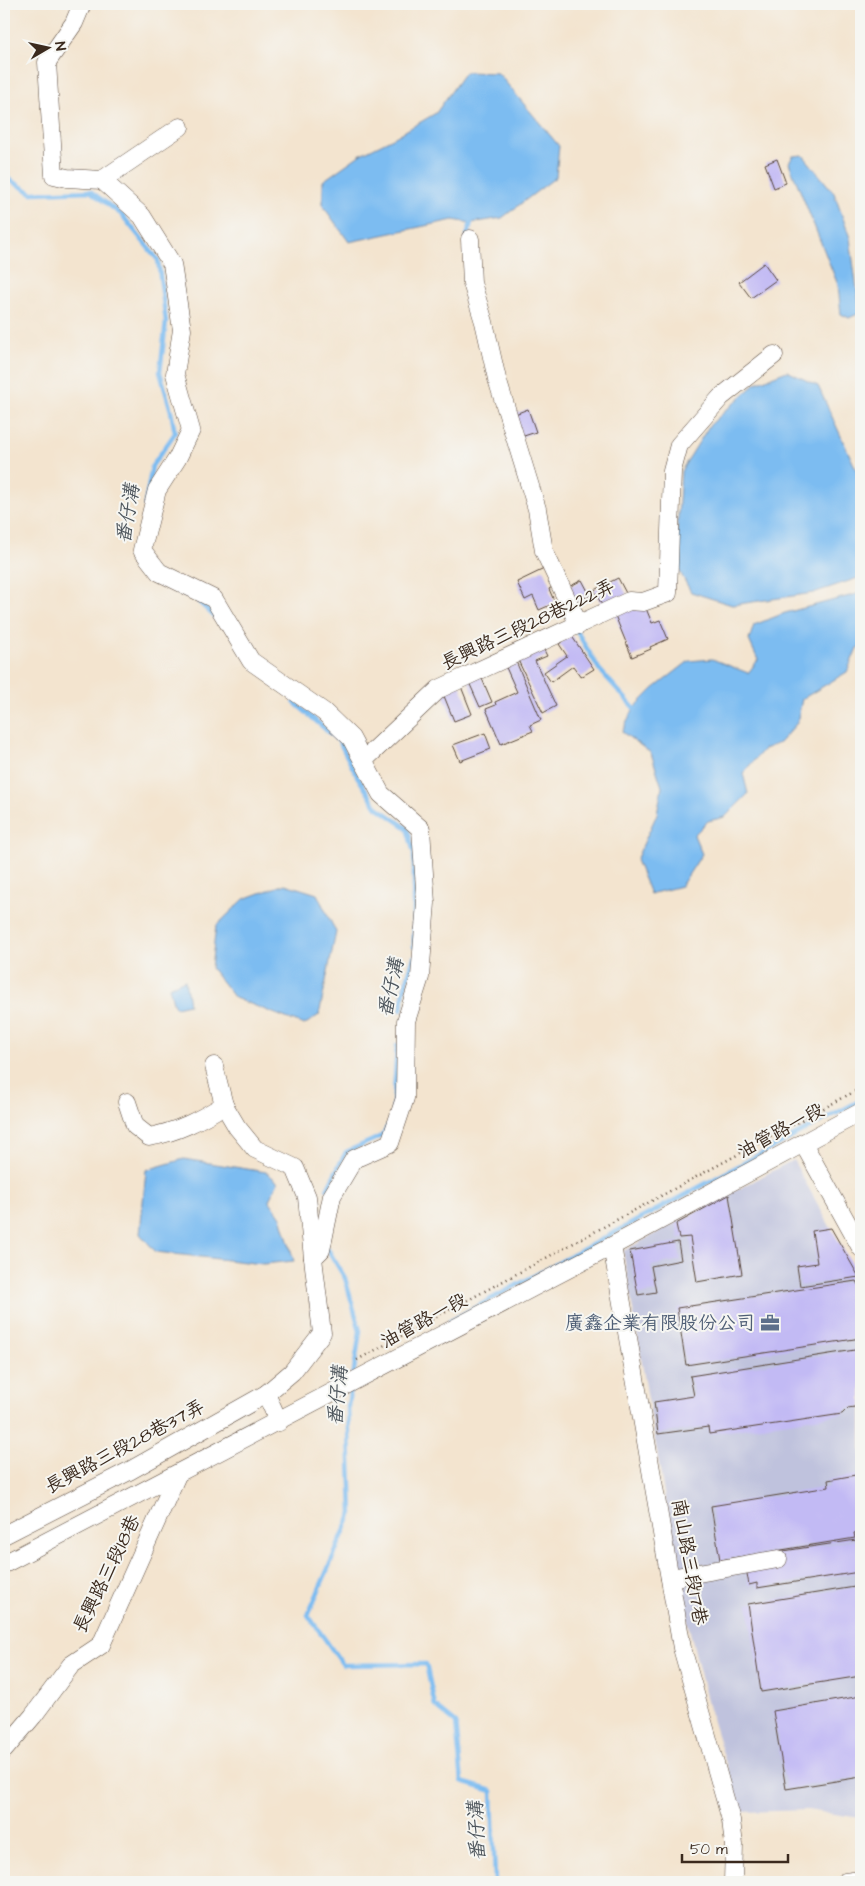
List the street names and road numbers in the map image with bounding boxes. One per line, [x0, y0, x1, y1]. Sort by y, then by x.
street label: 長興路三段28巷222弄 [437, 573, 619, 677]
street label: 油管路一段 [733, 1097, 829, 1165]
street label: 油管路一段 [376, 1287, 472, 1355]
street label: 長興路三段28巷37弄 [40, 1393, 210, 1501]
street label: 南山路三段17巷 [665, 1497, 713, 1627]
street label: 長興路三段18巷 [67, 1510, 147, 1638]

